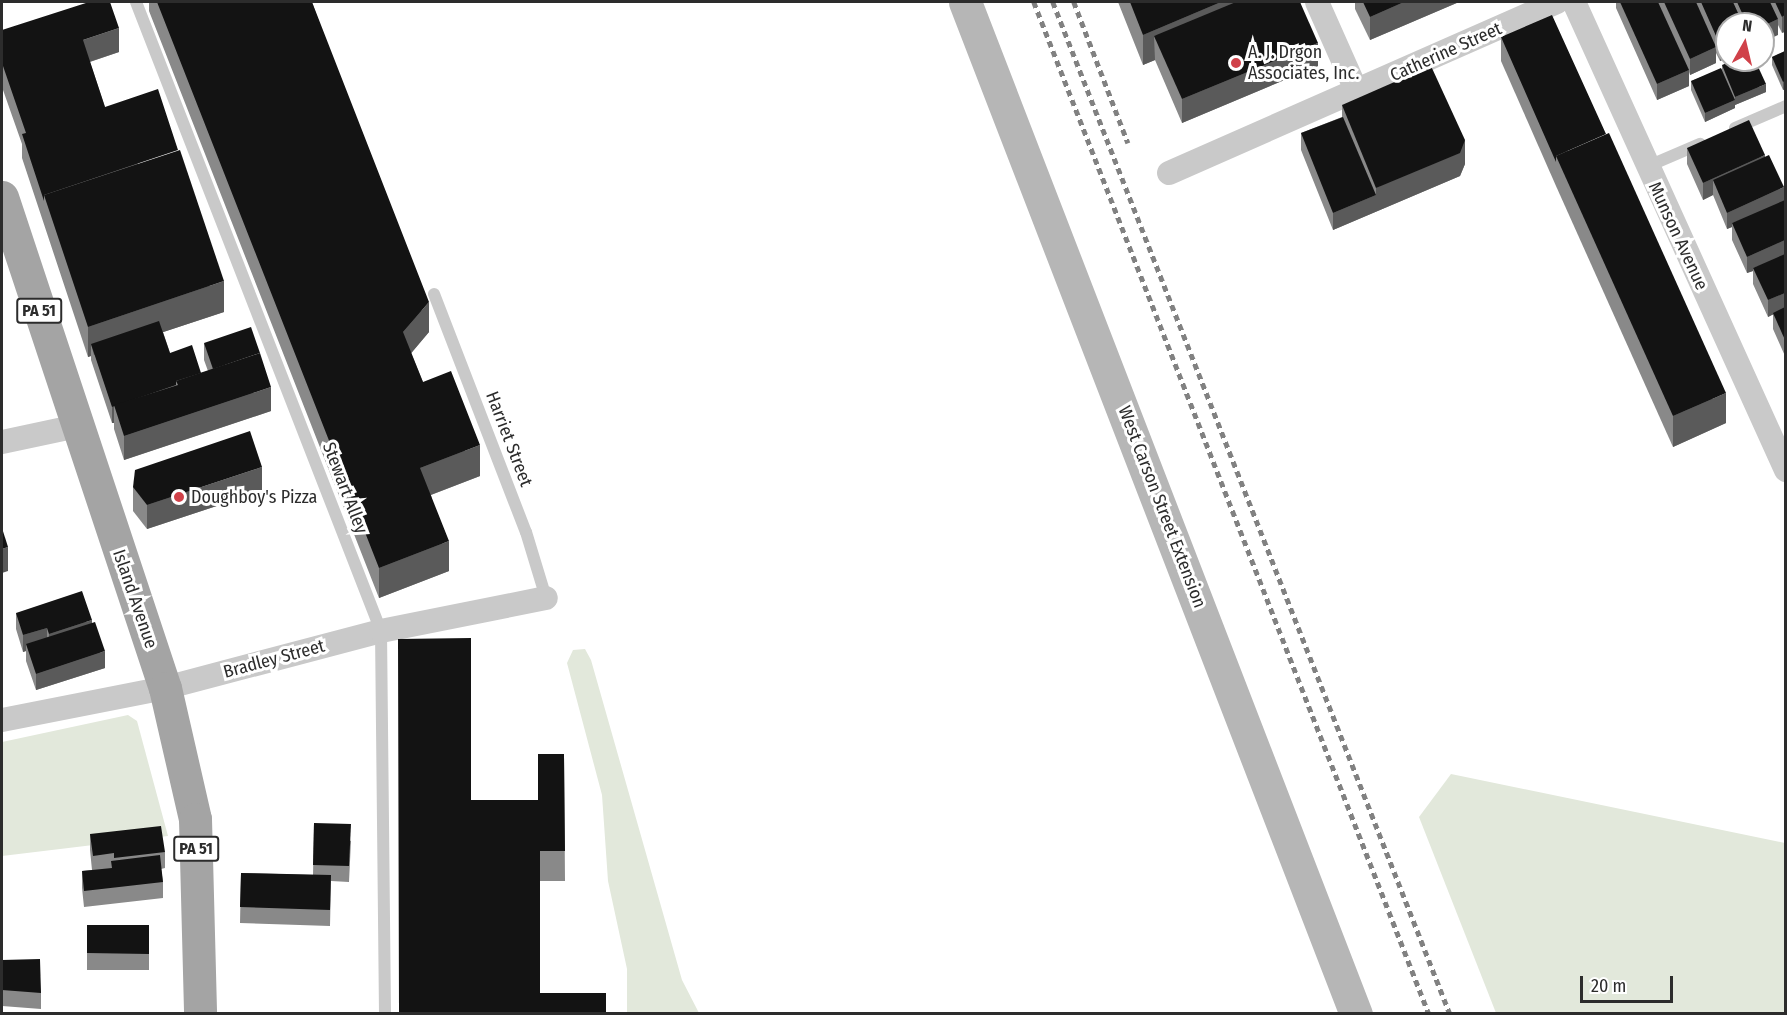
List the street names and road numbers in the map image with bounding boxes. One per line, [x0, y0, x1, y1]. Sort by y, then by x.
street label: Catherine Street [1387, 18, 1505, 86]
street label: Munson Avenue [1644, 179, 1712, 293]
road number: PA 51 [15, 298, 63, 324]
street label: Harriet Street [481, 388, 537, 490]
street label: West Carson Street Extension [1113, 403, 1211, 611]
street label: Stewart Alley [318, 439, 372, 537]
street label: Island Avenue [108, 547, 162, 651]
street label: Bradley Street [221, 635, 327, 683]
road number: PA 51 [172, 836, 220, 862]

